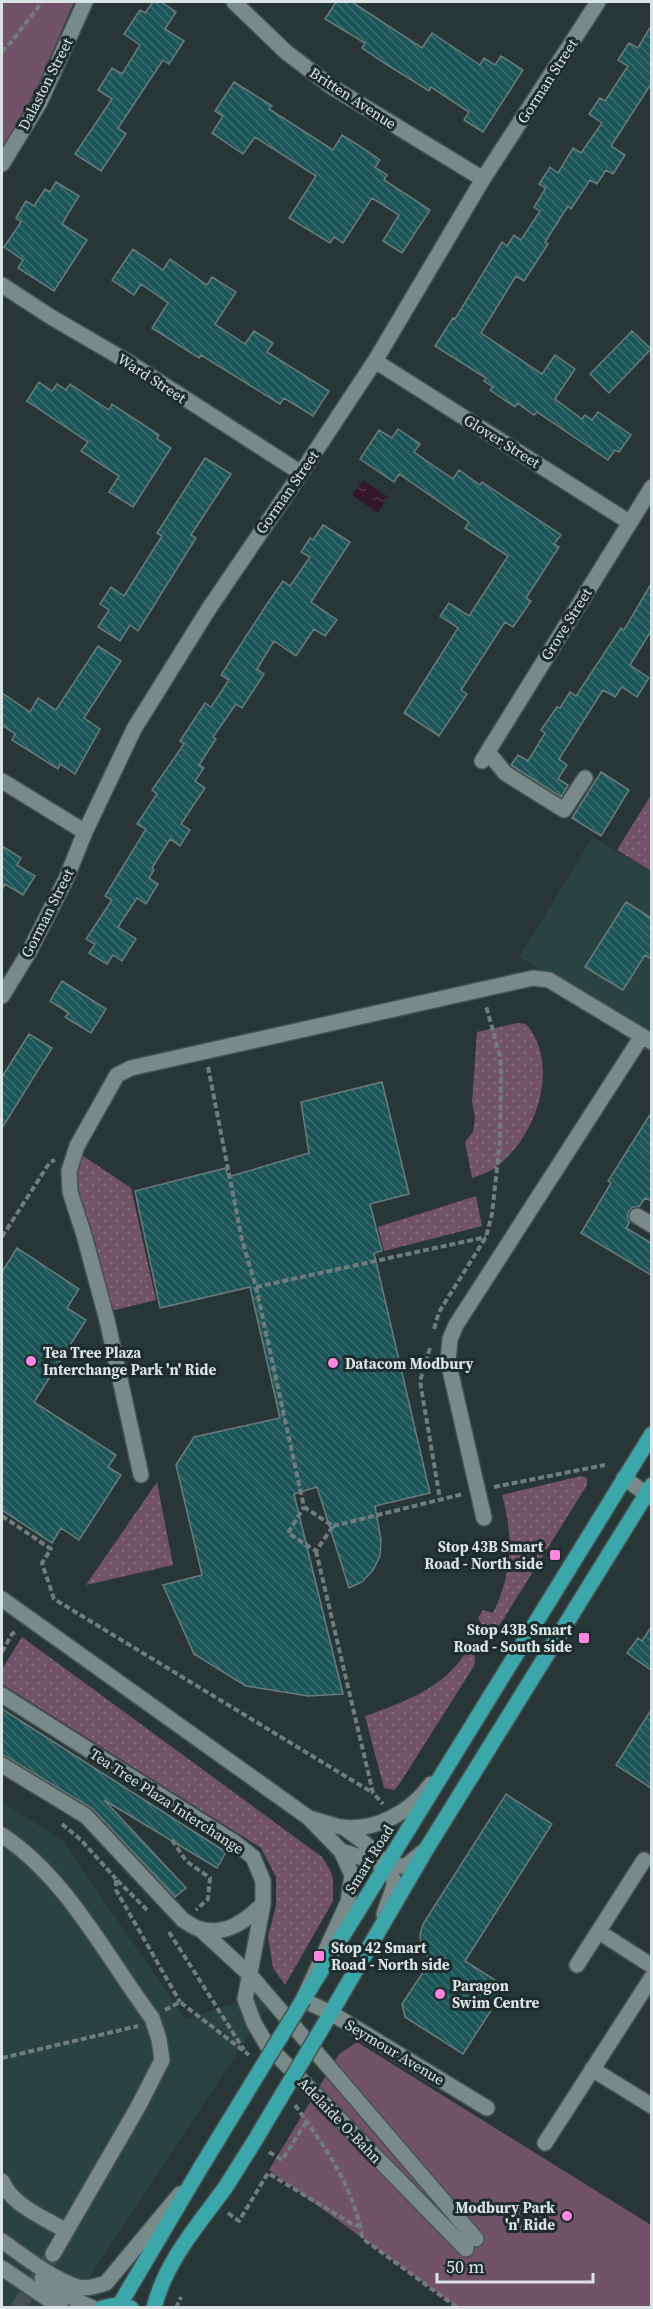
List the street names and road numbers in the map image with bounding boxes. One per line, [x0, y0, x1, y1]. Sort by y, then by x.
street label: Dalaston Street [13, 34, 77, 134]
street label: Gorman Street [512, 34, 582, 127]
street label: Britten Avenue [306, 62, 401, 134]
street label: Ward Street [114, 348, 190, 408]
street label: Glover Street [460, 409, 544, 473]
street label: Gorman Street [251, 446, 324, 538]
street label: Grove Street [535, 584, 597, 664]
street label: Gorman Street [16, 865, 78, 961]
street label: Tea Tree Plaza Interchange [86, 1743, 249, 1859]
street label: Smart Road [339, 1820, 399, 1898]
street label: Seymour Avenue [341, 2014, 449, 2090]
street label: Adelaide O-Bahn [293, 2072, 387, 2168]

